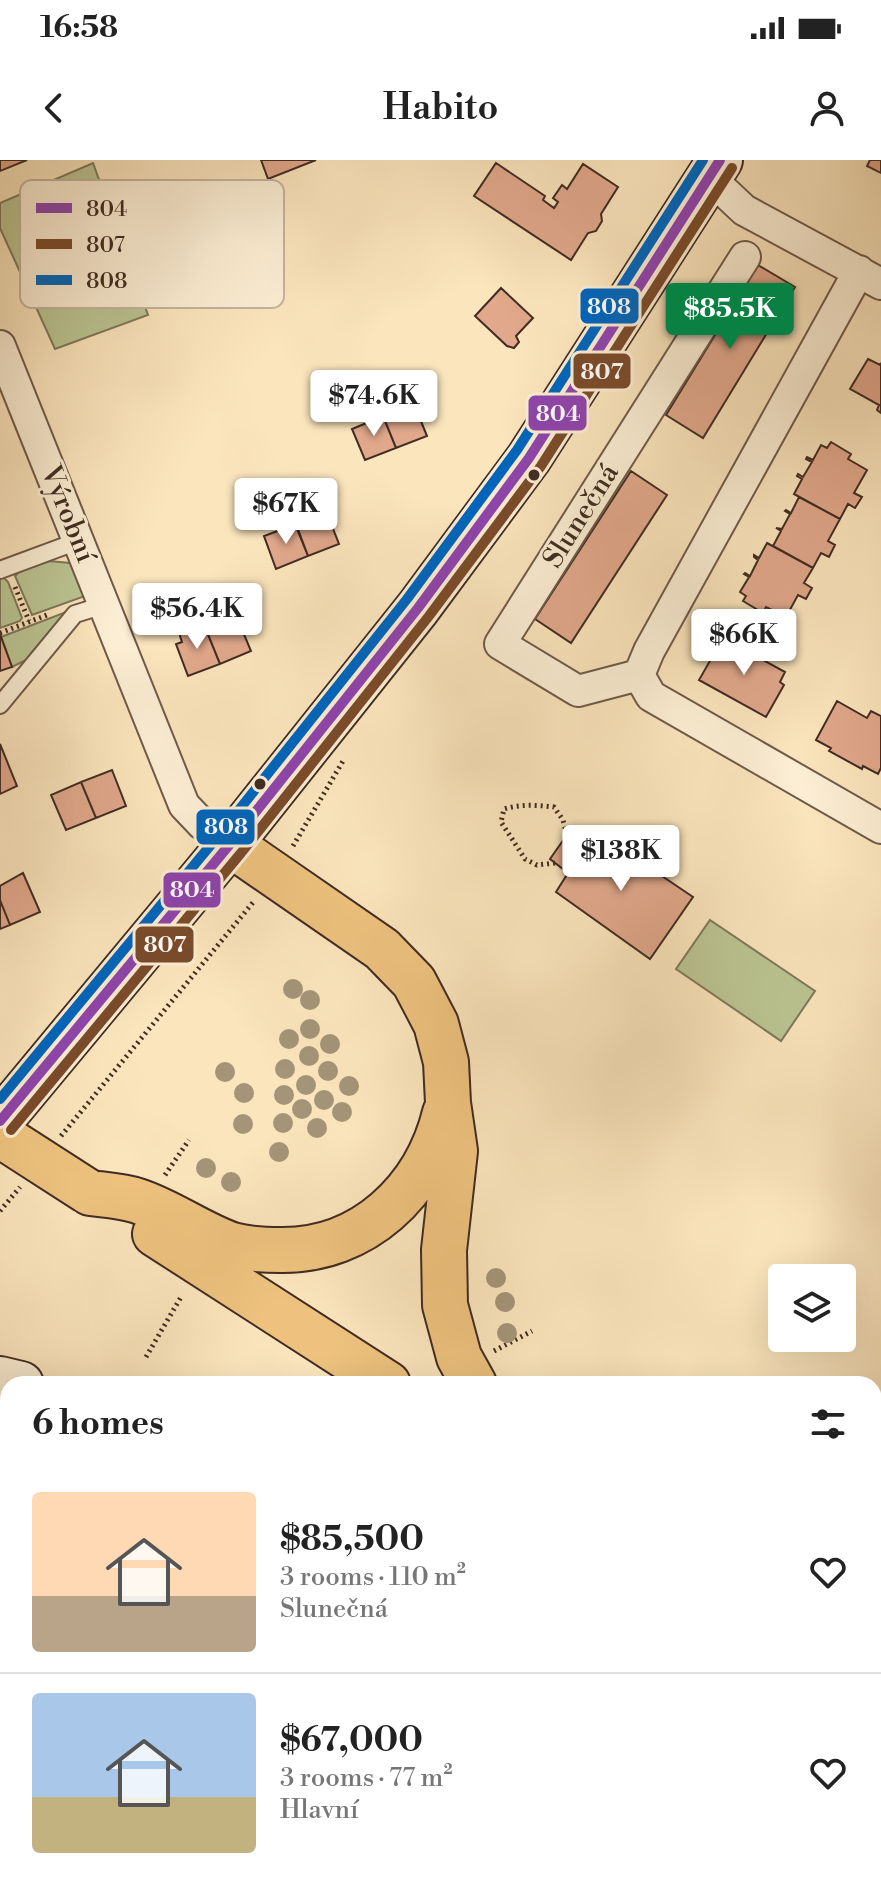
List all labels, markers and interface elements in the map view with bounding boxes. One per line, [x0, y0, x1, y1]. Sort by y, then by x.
text: 16:58 [40, 9, 118, 47]
icon: back [32, 86, 76, 130]
text: Habito [383, 86, 498, 131]
icon: person [805, 86, 849, 130]
legend [20, 180, 284, 308]
text: 804 [86, 196, 127, 223]
text: 807 [86, 232, 125, 259]
text: 808 [86, 268, 128, 295]
pin: $85.5K [665, 283, 795, 351]
line badge: 808 [579, 287, 640, 325]
text: $85.5K [684, 293, 776, 325]
text: 808 [587, 294, 631, 321]
line badge: 807 [572, 352, 632, 390]
text: 807 [581, 359, 623, 386]
pin: $74.6K [309, 370, 439, 438]
text: $74.6K [328, 380, 420, 412]
line badge: 804 [527, 394, 588, 432]
text: 804 [536, 401, 580, 428]
street label: Slunečná [535, 457, 627, 575]
street label: Výrobní [32, 459, 104, 569]
unlabelled marker [526, 467, 542, 483]
pin: $67K [239, 478, 333, 546]
text: $67K [252, 488, 320, 520]
pin: $56.4K [132, 583, 262, 651]
text: $56.4K [150, 593, 244, 625]
pin: $66K [697, 609, 791, 677]
text: $66K [709, 619, 779, 651]
unlabelled marker [252, 776, 268, 792]
line badge: 808 [195, 808, 256, 846]
text: 808 [204, 814, 248, 841]
pin: $138K [565, 825, 677, 893]
text: $138K [580, 835, 662, 867]
line badge: 804 [162, 871, 222, 909]
text: 804 [170, 877, 214, 904]
line badge: 807 [134, 925, 195, 964]
text: 807 [144, 932, 186, 959]
map controls [768, 1264, 856, 1352]
button: layers [768, 1264, 856, 1352]
icon: filters [806, 1402, 850, 1446]
text: 6 homes [32, 1403, 164, 1445]
text: $85,500 [280, 1519, 424, 1561]
icon: home [96, 1524, 192, 1620]
icon: heart [806, 1550, 850, 1594]
text: 3 rooms · 110 m² [280, 1561, 466, 1593]
text: Slunečná [280, 1593, 388, 1625]
text: $67,000 [280, 1720, 423, 1762]
icon: home [96, 1725, 192, 1821]
icon: heart [806, 1751, 850, 1795]
text: 3 rooms · 77 m² [280, 1762, 452, 1794]
text: Hlavní [280, 1794, 359, 1826]

